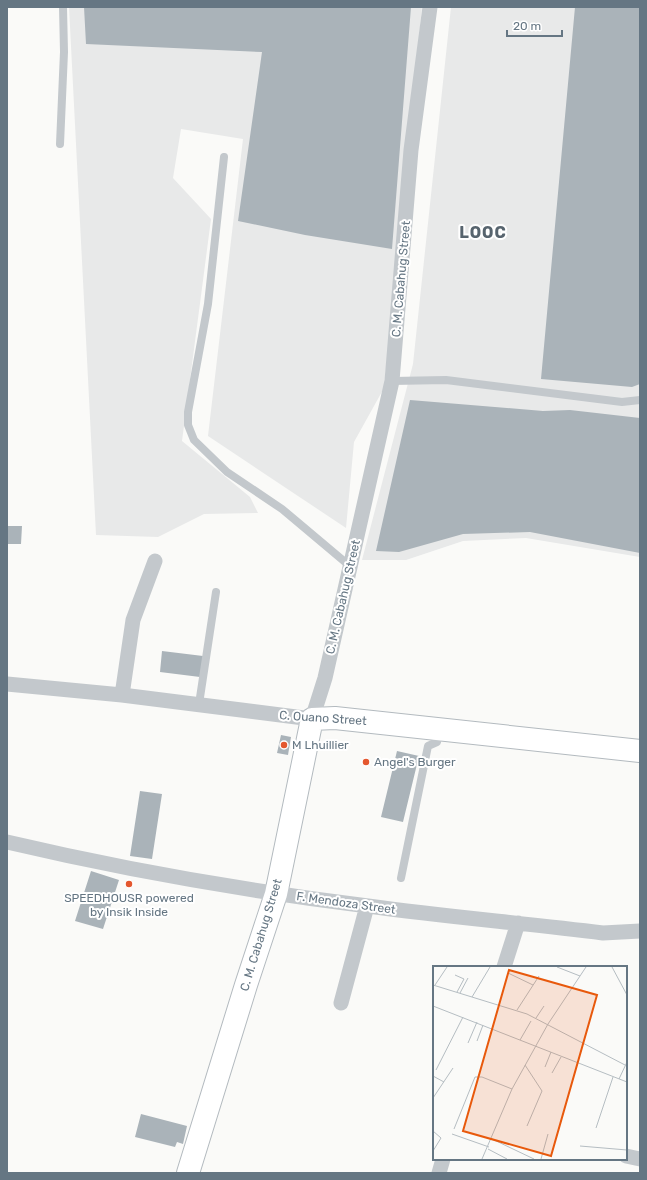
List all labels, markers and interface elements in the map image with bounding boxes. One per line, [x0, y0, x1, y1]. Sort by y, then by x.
scale bar [507, 12, 562, 38]
text: 20 m [513, 19, 541, 33]
street label: C. M. Cabahug Street [389, 220, 413, 338]
district label: LOOC [459, 223, 507, 242]
street label: C. M. Cabahug Street [323, 538, 363, 656]
street label: C. Ouano Street [279, 708, 367, 728]
place label: M Lhuillier [292, 738, 349, 752]
marker: M Lhuillier [279, 740, 289, 750]
place label: Angel's Burger [374, 755, 456, 769]
marker: Angel's Burger [361, 757, 371, 767]
street label: C. M. Cabahug Street [237, 877, 285, 993]
marker: SPEEDHOUSR powered by Insik Inside [124, 879, 134, 889]
street label: F. Mendoza Street [295, 889, 397, 917]
place label: SPEEDHOUSR powered by Insik Inside [64, 891, 194, 919]
inset map [433, 966, 627, 1160]

